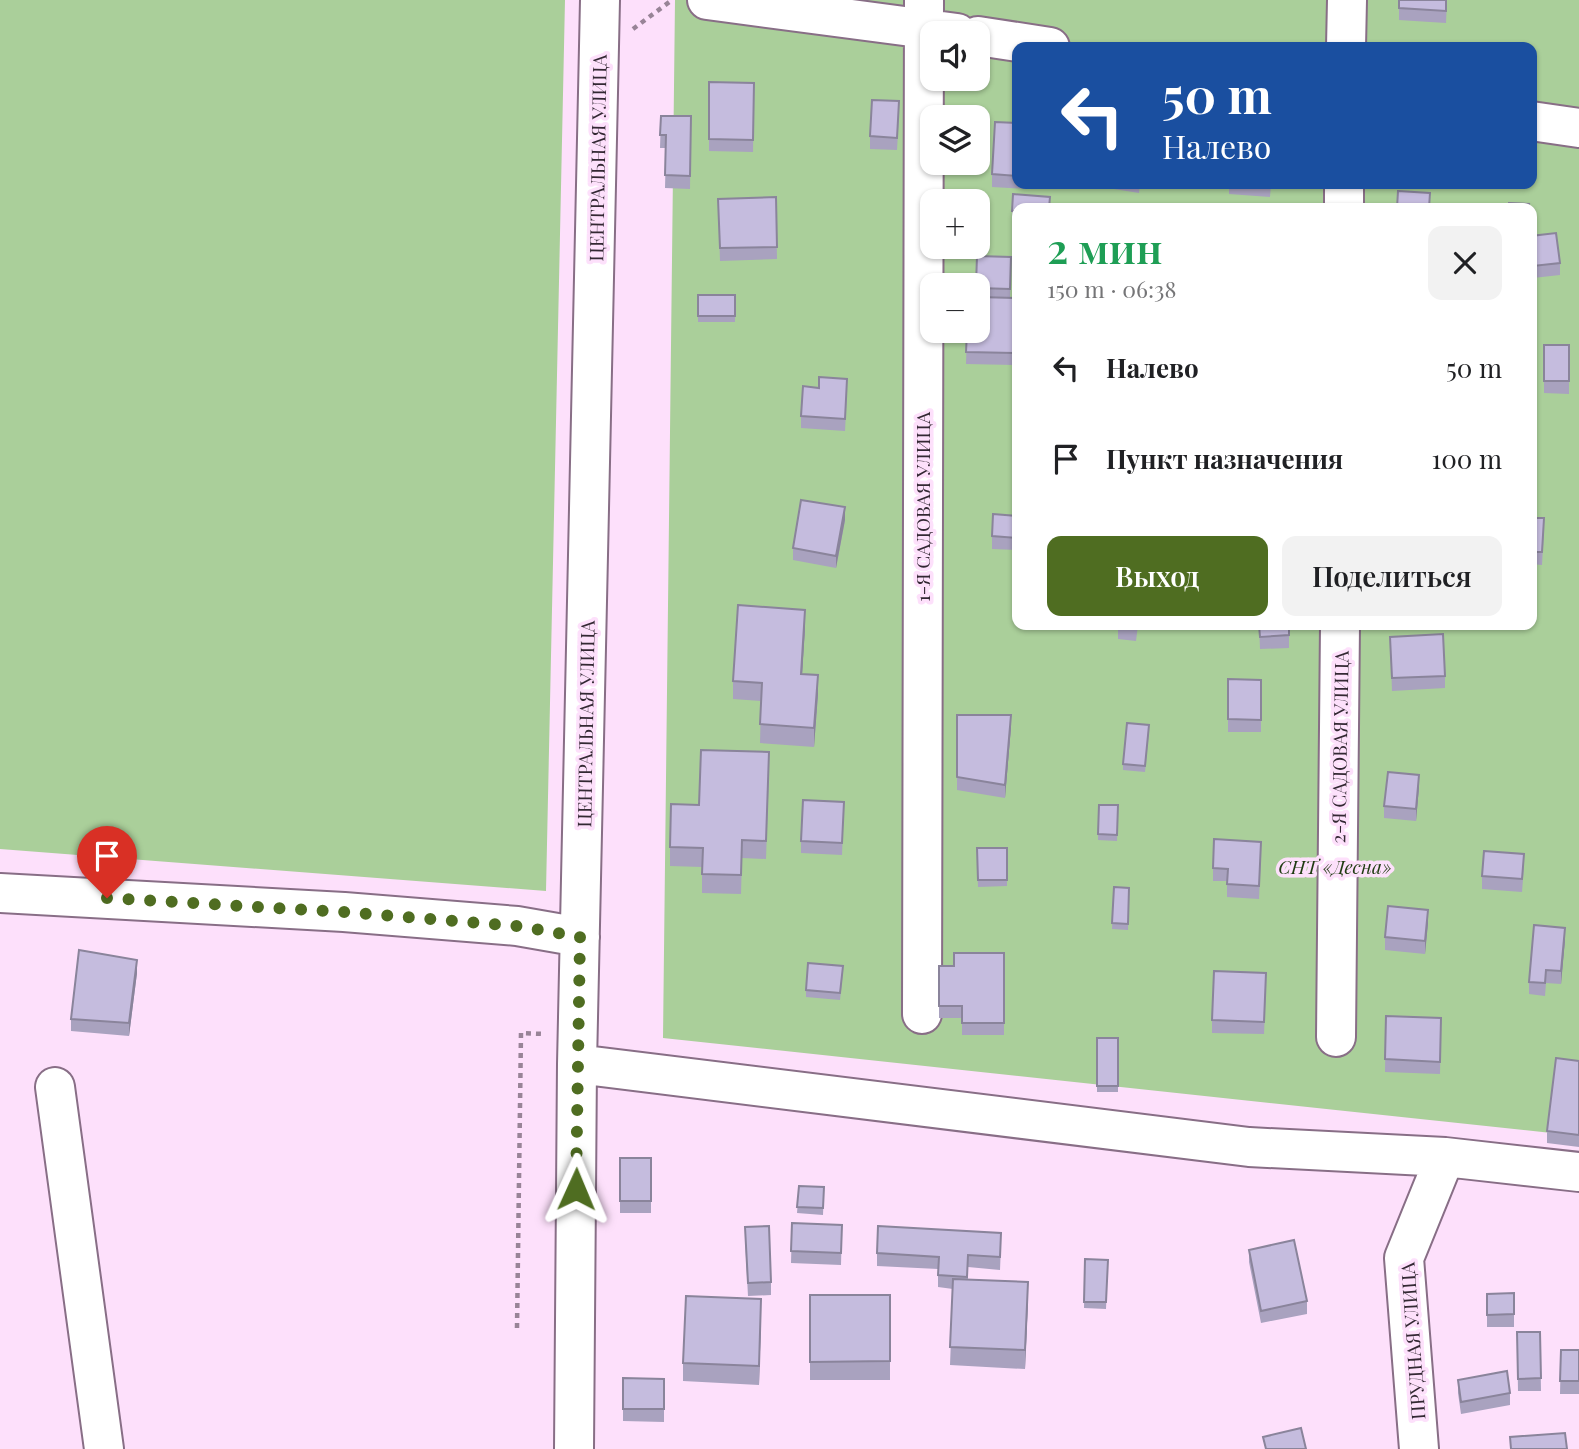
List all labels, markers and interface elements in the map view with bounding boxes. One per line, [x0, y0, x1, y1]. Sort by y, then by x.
map controls [920, 21, 990, 343]
button: sound [920, 21, 990, 91]
street label: ЦЕНТРАЛЬНАЯ УЛИЦА [582, 53, 612, 262]
text: 50 m [1162, 61, 1272, 126]
icon: left [1047, 70, 1138, 161]
button: layers [920, 105, 990, 175]
text: Налево [1162, 124, 1271, 167]
button: + [920, 189, 990, 259]
text: 2 мин [1047, 219, 1162, 275]
button: close [1428, 226, 1502, 300]
button: − [920, 273, 990, 343]
text: 150 m · 06:38 [1047, 273, 1176, 304]
icon: left [1047, 349, 1085, 387]
text: Налево [1106, 350, 1199, 385]
text: 50 m [1446, 350, 1502, 385]
street label: 1-Я САДОВАЯ УЛИЦА [909, 411, 935, 602]
icon: arrive [1047, 440, 1085, 478]
text: Пункт назначения [1106, 441, 1343, 476]
text: 100 m [1432, 441, 1502, 476]
button: Выход [1047, 536, 1268, 616]
button: Поделиться [1282, 536, 1502, 616]
street label: ЦЕНТРАЛЬНАЯ УЛИЦА [570, 619, 600, 828]
street label: 2-Я САДОВАЯ УЛИЦА [1324, 649, 1354, 844]
pin [77, 826, 137, 898]
icon: arrive [88, 837, 126, 875]
park label: СНТ «Десна» [1278, 853, 1392, 879]
position arrow [539, 1152, 613, 1226]
street label: ПРУДНАЯ УЛИЦА [1393, 1260, 1430, 1421]

